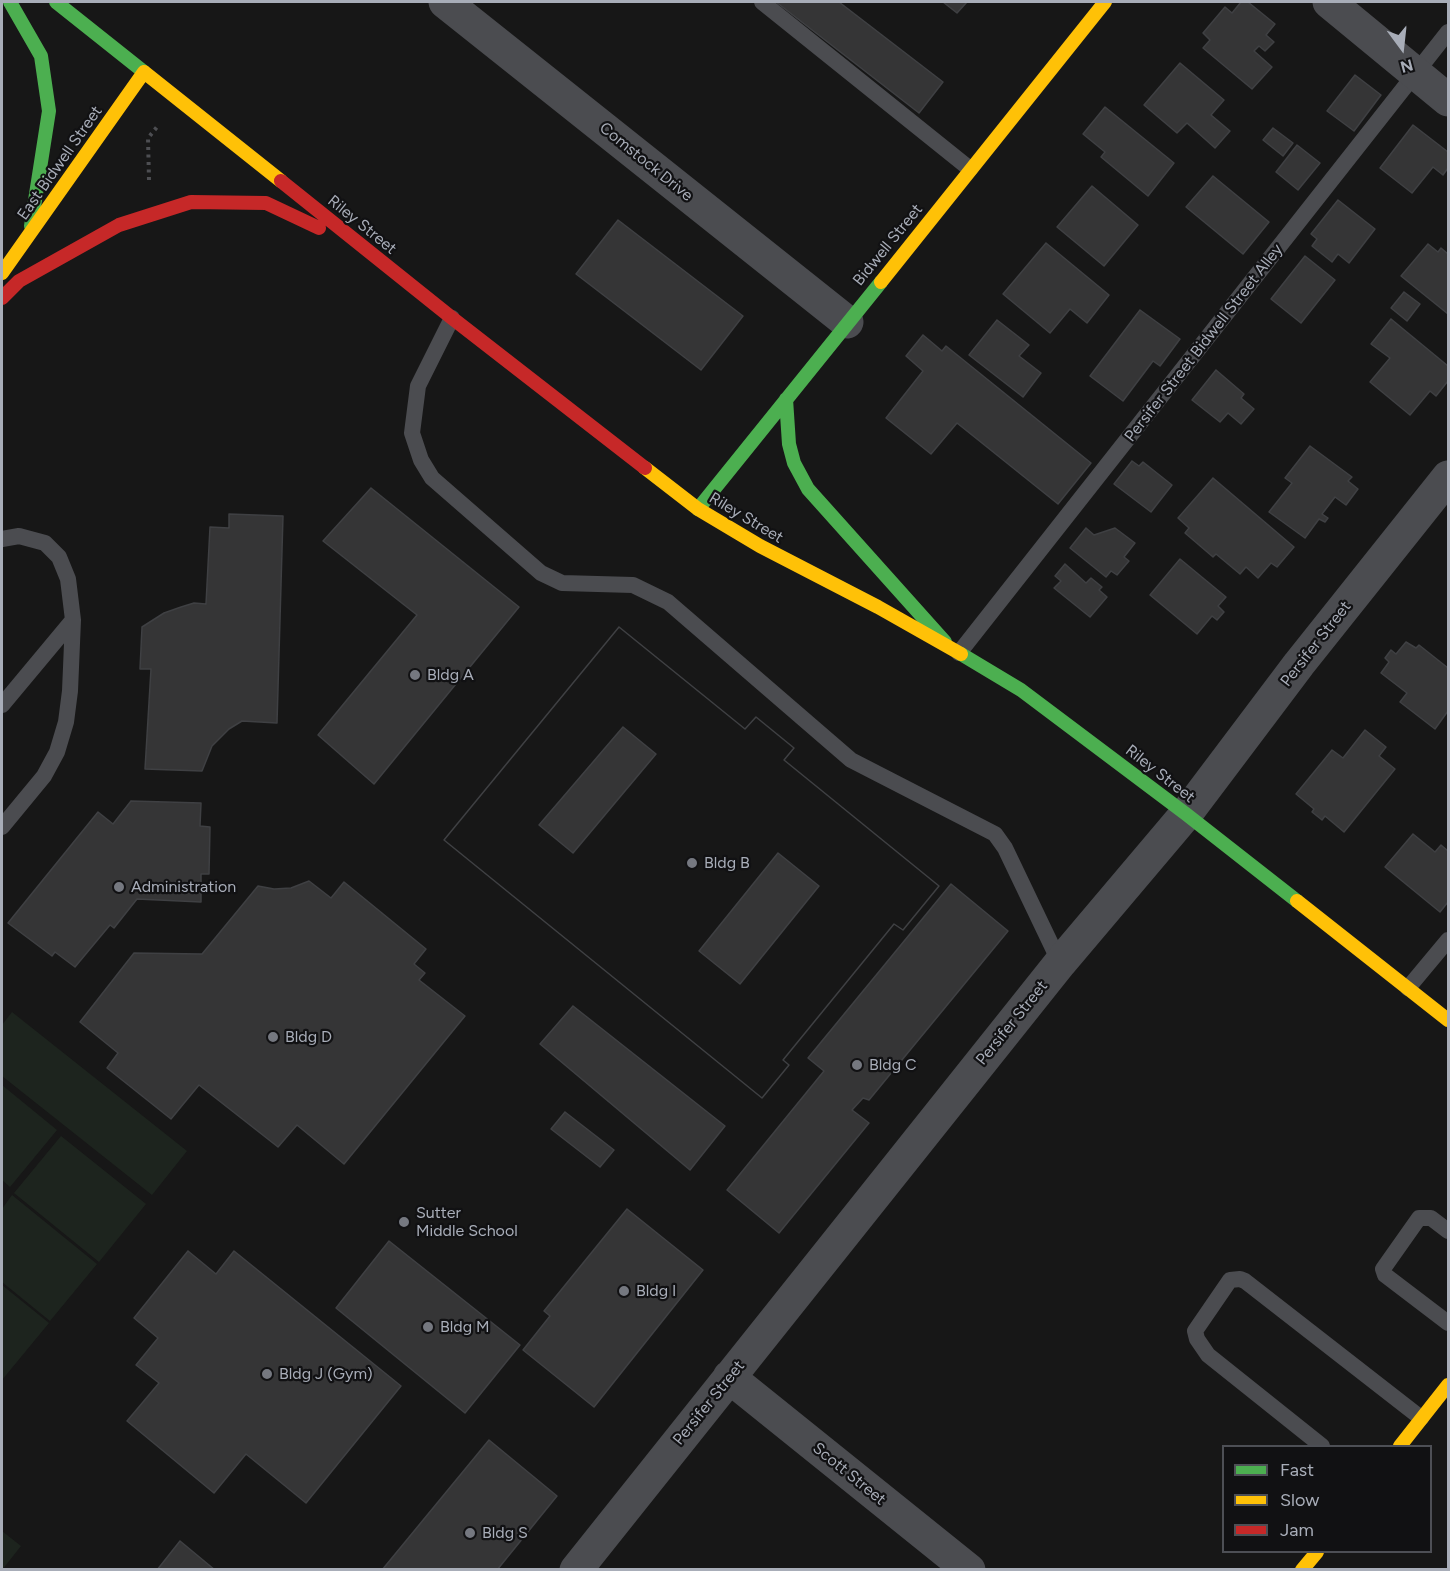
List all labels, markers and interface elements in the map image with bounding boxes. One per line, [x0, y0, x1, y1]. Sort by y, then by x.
north arrow [1372, 18, 1432, 78]
text: N [1398, 55, 1415, 77]
street label: East Bidwell Street [13, 102, 107, 224]
street label: Comstock Drive [595, 118, 697, 206]
street label: Riley Street [324, 191, 400, 259]
street label: Bidwell Street [849, 200, 927, 290]
street label: Persifer Street Bidwell Street Alley [1121, 240, 1287, 446]
street label: Riley Street [706, 488, 786, 548]
street label: Persifer Street [1277, 597, 1355, 691]
place label: Bldg A [427, 665, 474, 685]
marker: Bldg A [408, 668, 422, 682]
street label: Riley Street [1121, 741, 1199, 807]
place label: Bldg B [704, 853, 750, 873]
marker: Bldg B [685, 856, 699, 870]
place label: Administration [131, 877, 236, 897]
marker: Administration [112, 880, 126, 894]
street label: Persifer Street [972, 977, 1052, 1069]
place label: Bldg D [285, 1027, 332, 1047]
marker: Bldg D [266, 1030, 280, 1044]
place label: Bldg C [869, 1055, 917, 1075]
marker: Bldg C [850, 1058, 864, 1072]
place label: Sutter Middle School [416, 1203, 518, 1241]
marker: Sutter Middle School [397, 1215, 411, 1229]
place label: Bldg I [636, 1281, 676, 1301]
marker: Bldg I [617, 1284, 631, 1298]
place label: Bldg M [440, 1317, 490, 1337]
marker: Bldg M [421, 1320, 435, 1334]
street label: Persifer Street [669, 1357, 749, 1449]
place label: Bldg J (Gym) [279, 1364, 373, 1384]
marker: Bldg J (Gym) [260, 1367, 274, 1381]
street label: Scott Street [809, 1439, 889, 1509]
legend [1222, 1445, 1432, 1553]
text: Fast [1280, 1459, 1314, 1481]
text: Slow [1280, 1489, 1319, 1511]
text: Jam [1280, 1519, 1314, 1541]
place label: Bldg S [482, 1523, 528, 1543]
marker: Bldg S [463, 1526, 477, 1540]

